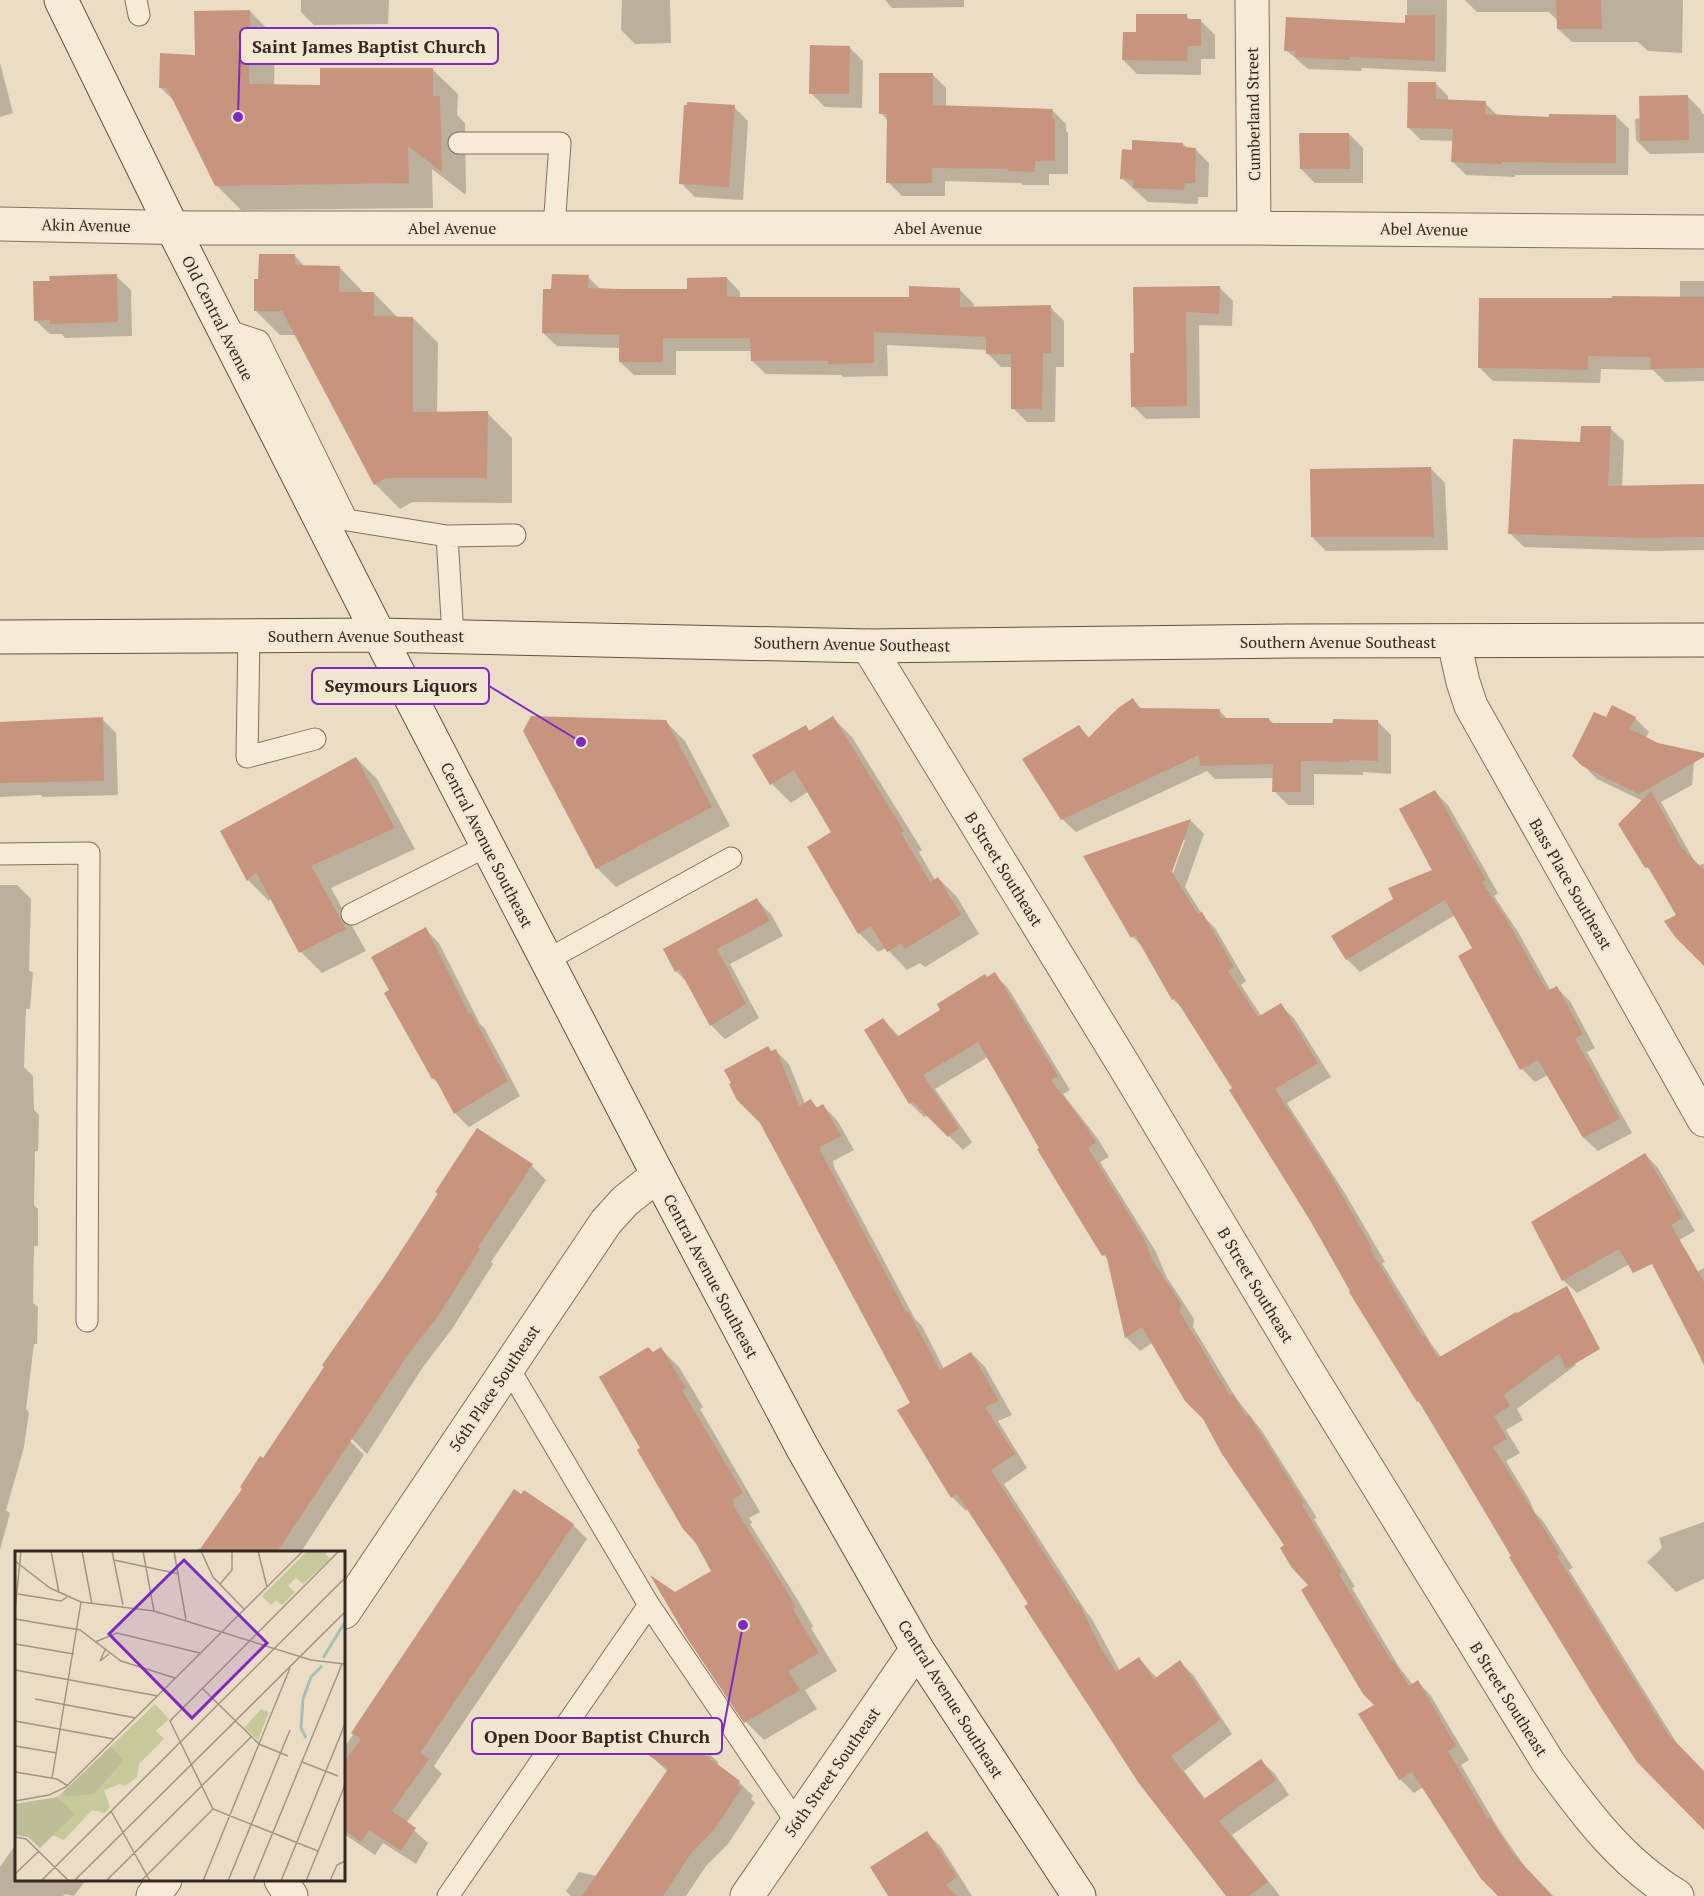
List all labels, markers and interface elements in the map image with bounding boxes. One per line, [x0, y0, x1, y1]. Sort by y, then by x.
callout: Saint James Baptist Church [240, 28, 498, 64]
text: Saint James Baptist Church [252, 34, 486, 58]
street label: Cumberland Street [1241, 47, 1265, 181]
street label: Akin Avenue [41, 213, 131, 237]
street label: Abel Avenue [408, 217, 496, 239]
street label: Abel Avenue [894, 217, 982, 239]
street label: Abel Avenue [1380, 217, 1468, 241]
street label: Old Central Avenue [177, 252, 259, 384]
street label: Southern Avenue Southeast [268, 625, 464, 647]
street label: Southern Avenue Southeast [754, 631, 950, 657]
street label: Southern Avenue Southeast [1240, 631, 1436, 653]
callout: Seymours Liquors [312, 668, 489, 704]
text: Seymours Liquors [324, 673, 478, 697]
street label: Central Avenue Southeast [436, 758, 538, 932]
street label: B Street Southeast [960, 808, 1048, 931]
street label: Bass Place Southeast [1524, 814, 1618, 954]
street label: Central Avenue Southeast [658, 1190, 764, 1362]
street label: B Street Southeast [1213, 1223, 1299, 1347]
street label: 56th Place Southeast [443, 1320, 545, 1456]
inset map [15, 1551, 345, 1881]
street label: Central Avenue Southeast [893, 1615, 1009, 1783]
street label: B Street Southeast [1465, 1638, 1553, 1761]
street label: 56th Street Southeast [779, 1703, 885, 1841]
callout: Open Door Baptist Church [472, 1718, 722, 1754]
text: Open Door Baptist Church [484, 1724, 711, 1748]

